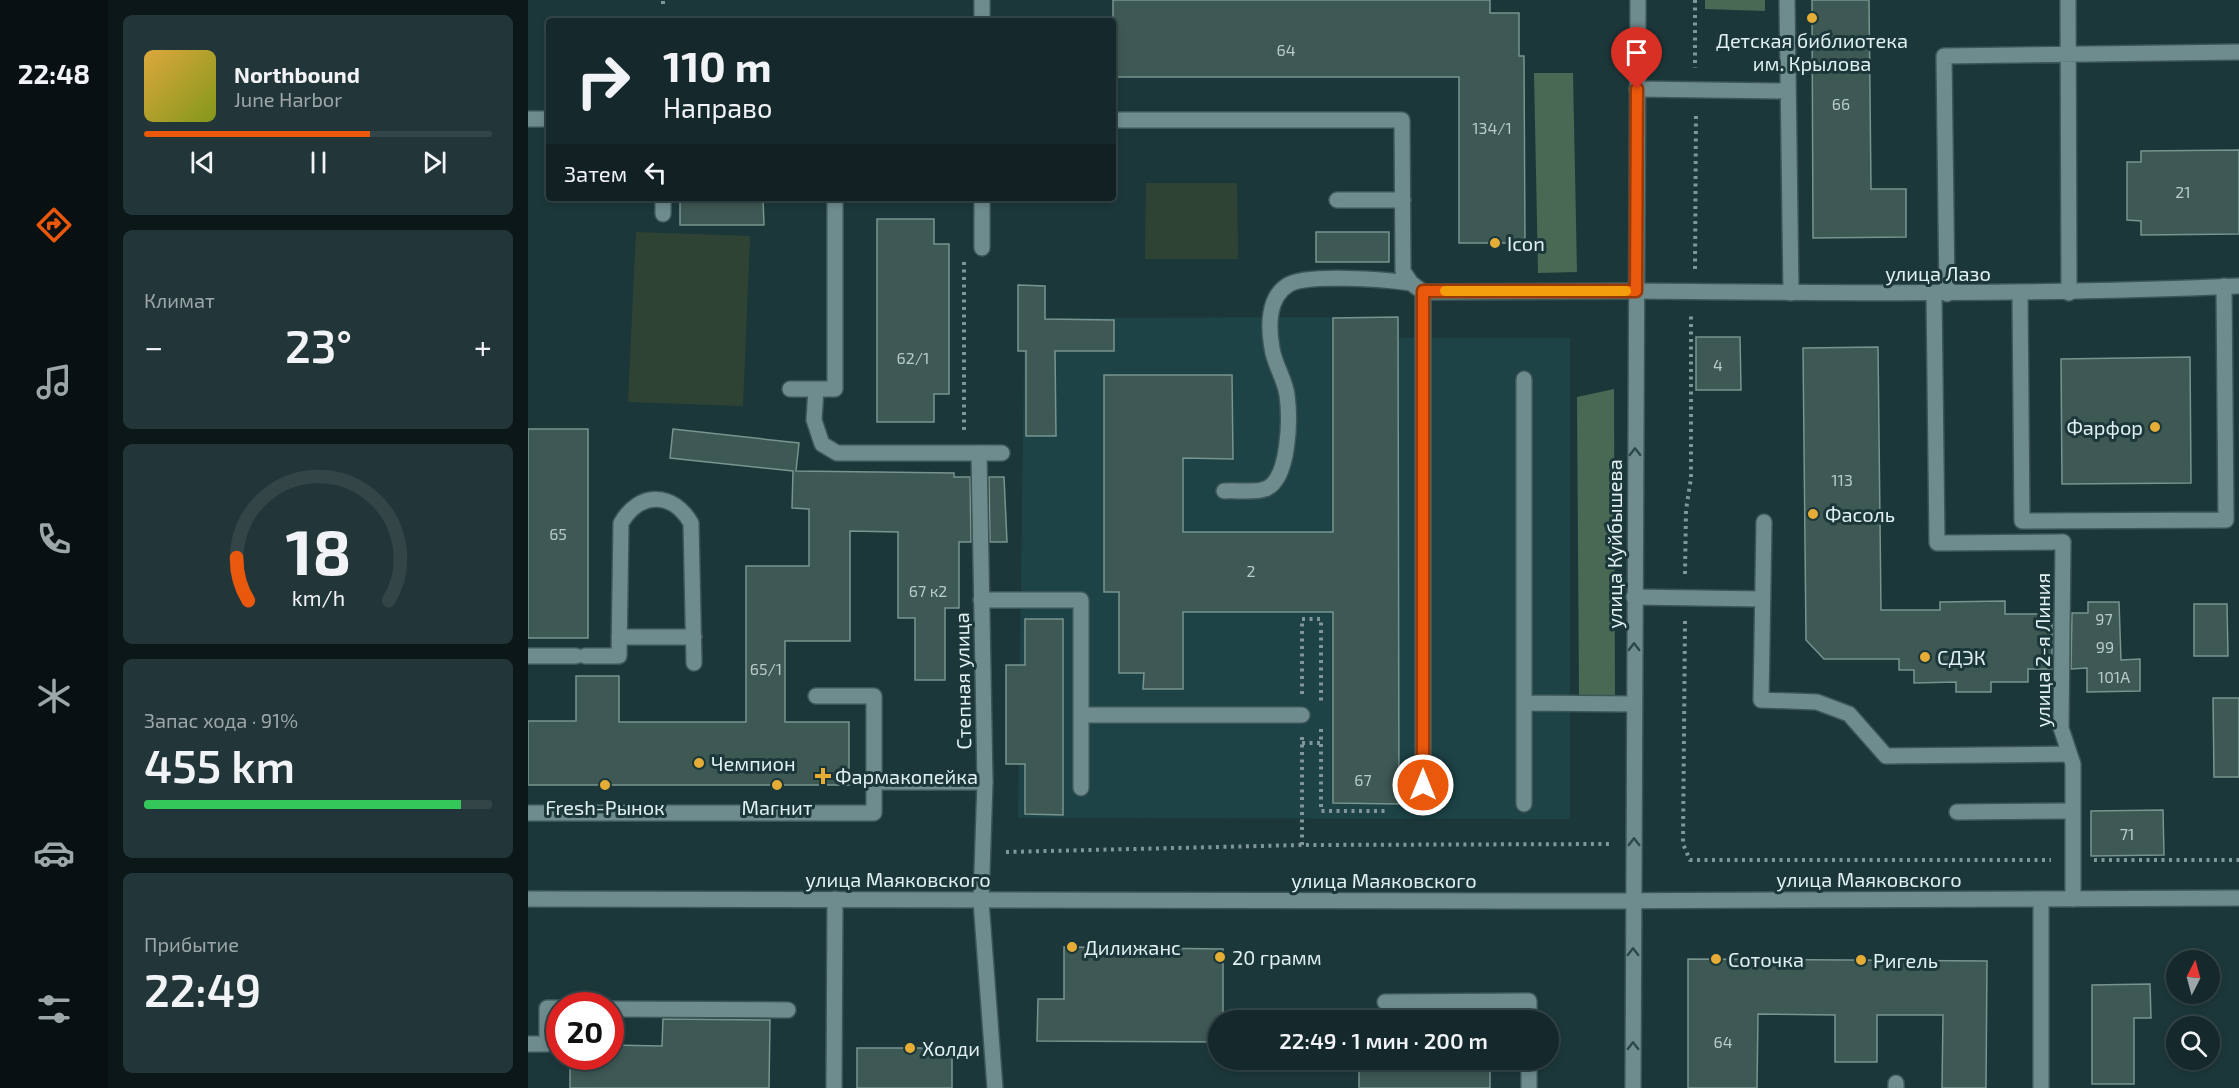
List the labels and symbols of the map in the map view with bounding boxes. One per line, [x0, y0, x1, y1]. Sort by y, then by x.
marker: Детская библиотека им. Крылова [1805, 11, 1819, 25]
pin [1611, 27, 1662, 89]
place label: Детская библиотека им. Крылова [1716, 28, 1908, 75]
house number: 64 [1277, 40, 1296, 59]
house number: 66 [1832, 94, 1850, 113]
house number: 134/1 [1472, 118, 1512, 137]
house number: 21 [2175, 182, 2191, 201]
place label: Icon [1507, 231, 1545, 255]
marker: Icon [1488, 236, 1502, 250]
street label: улица Лазо [1885, 261, 1991, 286]
house number: 62/1 [897, 348, 929, 367]
house number: 4 [1713, 355, 1723, 374]
place label: Фарфор [2066, 415, 2143, 439]
marker: Фарфор [2148, 420, 2162, 434]
one-way arrow [1629, 448, 1641, 457]
street label: улица Куйбышева [1602, 459, 1627, 629]
house number: 113 [1831, 470, 1853, 489]
place label: Фасоль [1825, 502, 1895, 526]
marker: Фасоль [1806, 507, 1820, 521]
house number: 65 [549, 524, 567, 543]
house number: 2 [1247, 561, 1256, 580]
street label: улица 2-я Линия [2030, 573, 2055, 727]
house number: 67 к2 [909, 581, 947, 600]
house number: 97 [2095, 609, 2113, 628]
street label: Степная улица [949, 612, 976, 750]
house number: 99 [2096, 637, 2114, 656]
one-way arrow [1628, 643, 1640, 652]
place label: СДЭК [1937, 645, 1986, 669]
marker: СДЭК [1918, 650, 1932, 664]
house number: 65/1 [750, 659, 782, 678]
house number: 101А [2098, 667, 2130, 686]
place label: Чемпион [711, 751, 796, 775]
position arrow [1391, 753, 1455, 817]
marker: Чемпион [692, 756, 706, 770]
place label: Фармакопейка [835, 764, 978, 788]
marker: Фармакопейка [816, 769, 830, 783]
house number: 67 [1354, 770, 1372, 789]
marker: Fresh-Рынок [598, 778, 612, 792]
marker: Магнит [770, 778, 784, 792]
place label: Fresh-Рынок [545, 795, 665, 819]
place label: Магнит [742, 795, 813, 819]
house number: 71 [2120, 824, 2134, 843]
one-way arrow [1628, 838, 1640, 847]
street label: улица Маяковского [805, 867, 991, 892]
street label: улица Маяковского [1776, 867, 1962, 892]
street label: улица Маяковского [1291, 868, 1477, 893]
place label: Дилижанс [1084, 935, 1181, 959]
marker: Дилижанс [1065, 940, 1079, 954]
place label: 20 грамм [1232, 945, 1322, 969]
place label: Соточка [1728, 947, 1804, 971]
one-way arrow [1627, 948, 1639, 957]
place label: Ригель [1873, 948, 1938, 972]
marker: 20 грамм [1213, 950, 1227, 964]
north arrow [2166, 950, 2220, 1004]
marker: Соточка [1709, 952, 1723, 966]
marker: Ригель [1854, 953, 1868, 967]
speed limit sign: 20 [546, 992, 624, 1070]
house number: 64 [1714, 1032, 1733, 1051]
place label: Холди [922, 1036, 980, 1060]
marker: Холди [903, 1041, 917, 1055]
one-way arrow [1627, 1041, 1639, 1050]

